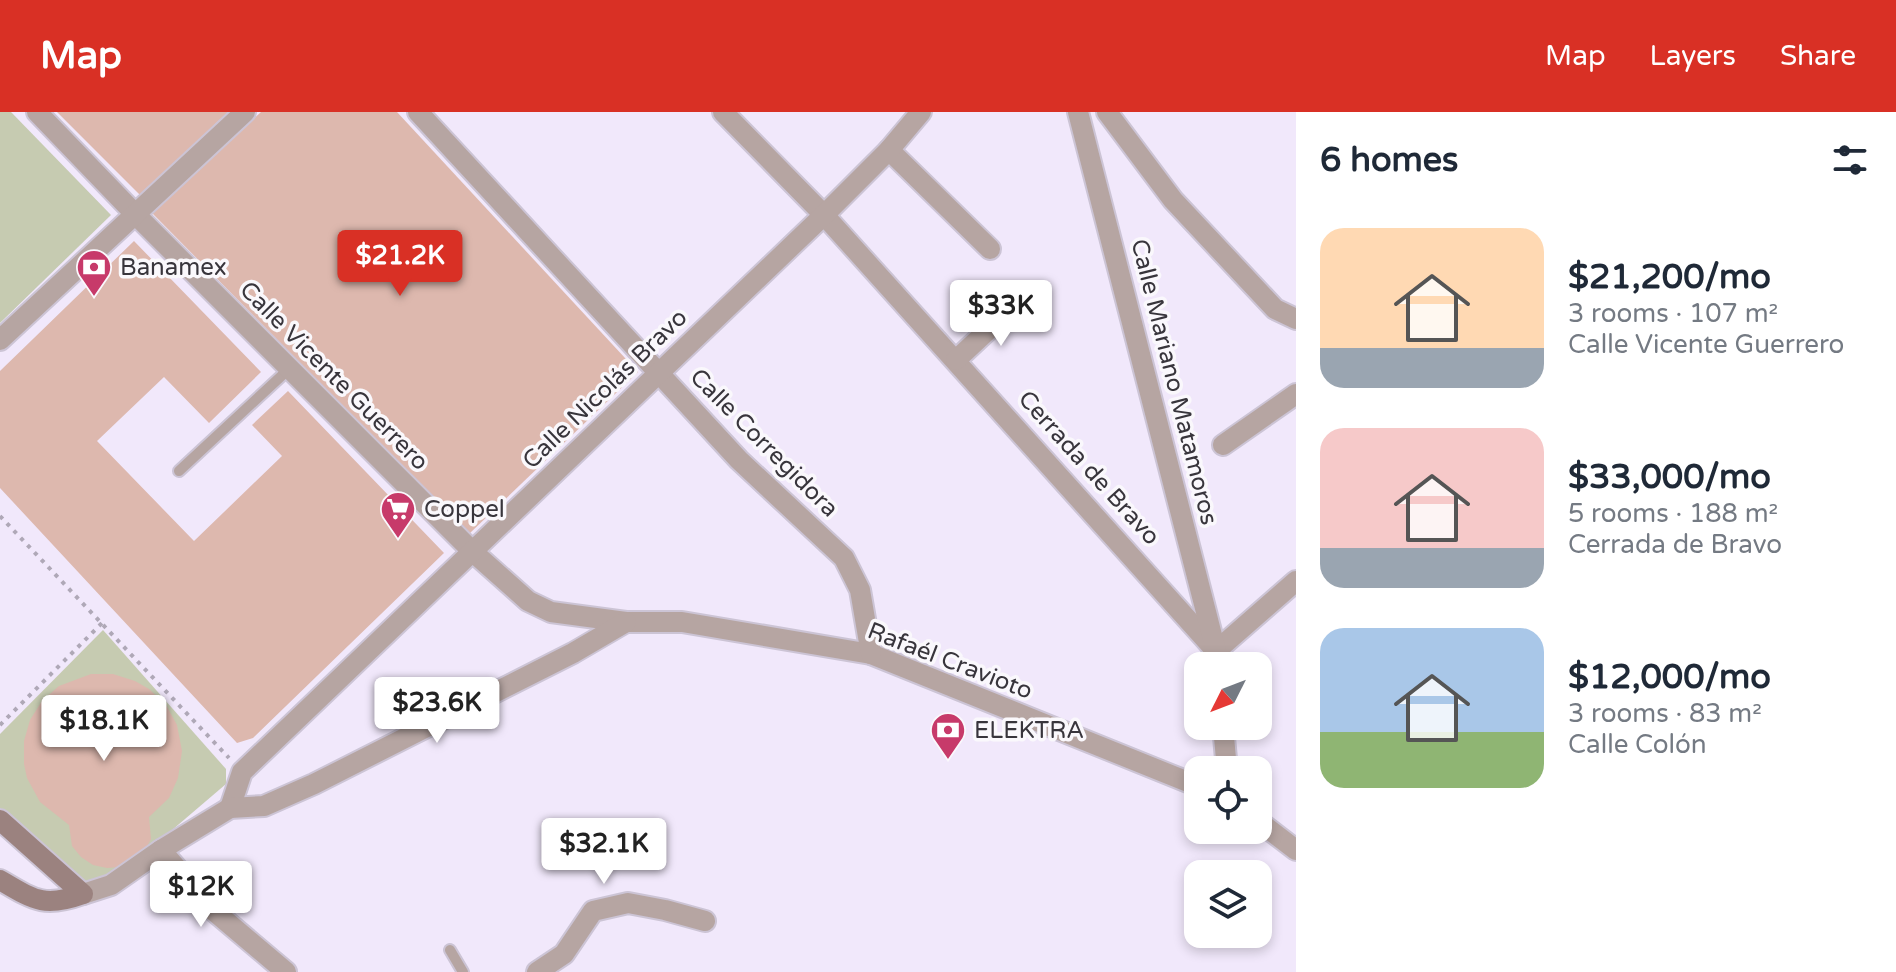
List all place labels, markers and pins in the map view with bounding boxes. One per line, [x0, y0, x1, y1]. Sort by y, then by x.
pin: $21.2K [335, 230, 465, 298]
bank icon: Banamex [75, 248, 113, 298]
place label: Banamex [120, 253, 227, 282]
pin: $33K [954, 280, 1048, 348]
supermarket icon: Coppel [379, 490, 417, 540]
place label: Coppel [424, 495, 505, 524]
pin: $23.6K [372, 677, 502, 745]
pin: $18.1K [39, 695, 169, 763]
bank icon: ELEKTRA [929, 711, 967, 761]
place label: ELEKTRA [974, 716, 1084, 745]
pin: $32.1K [539, 818, 669, 886]
pin: $12K [154, 861, 248, 929]

